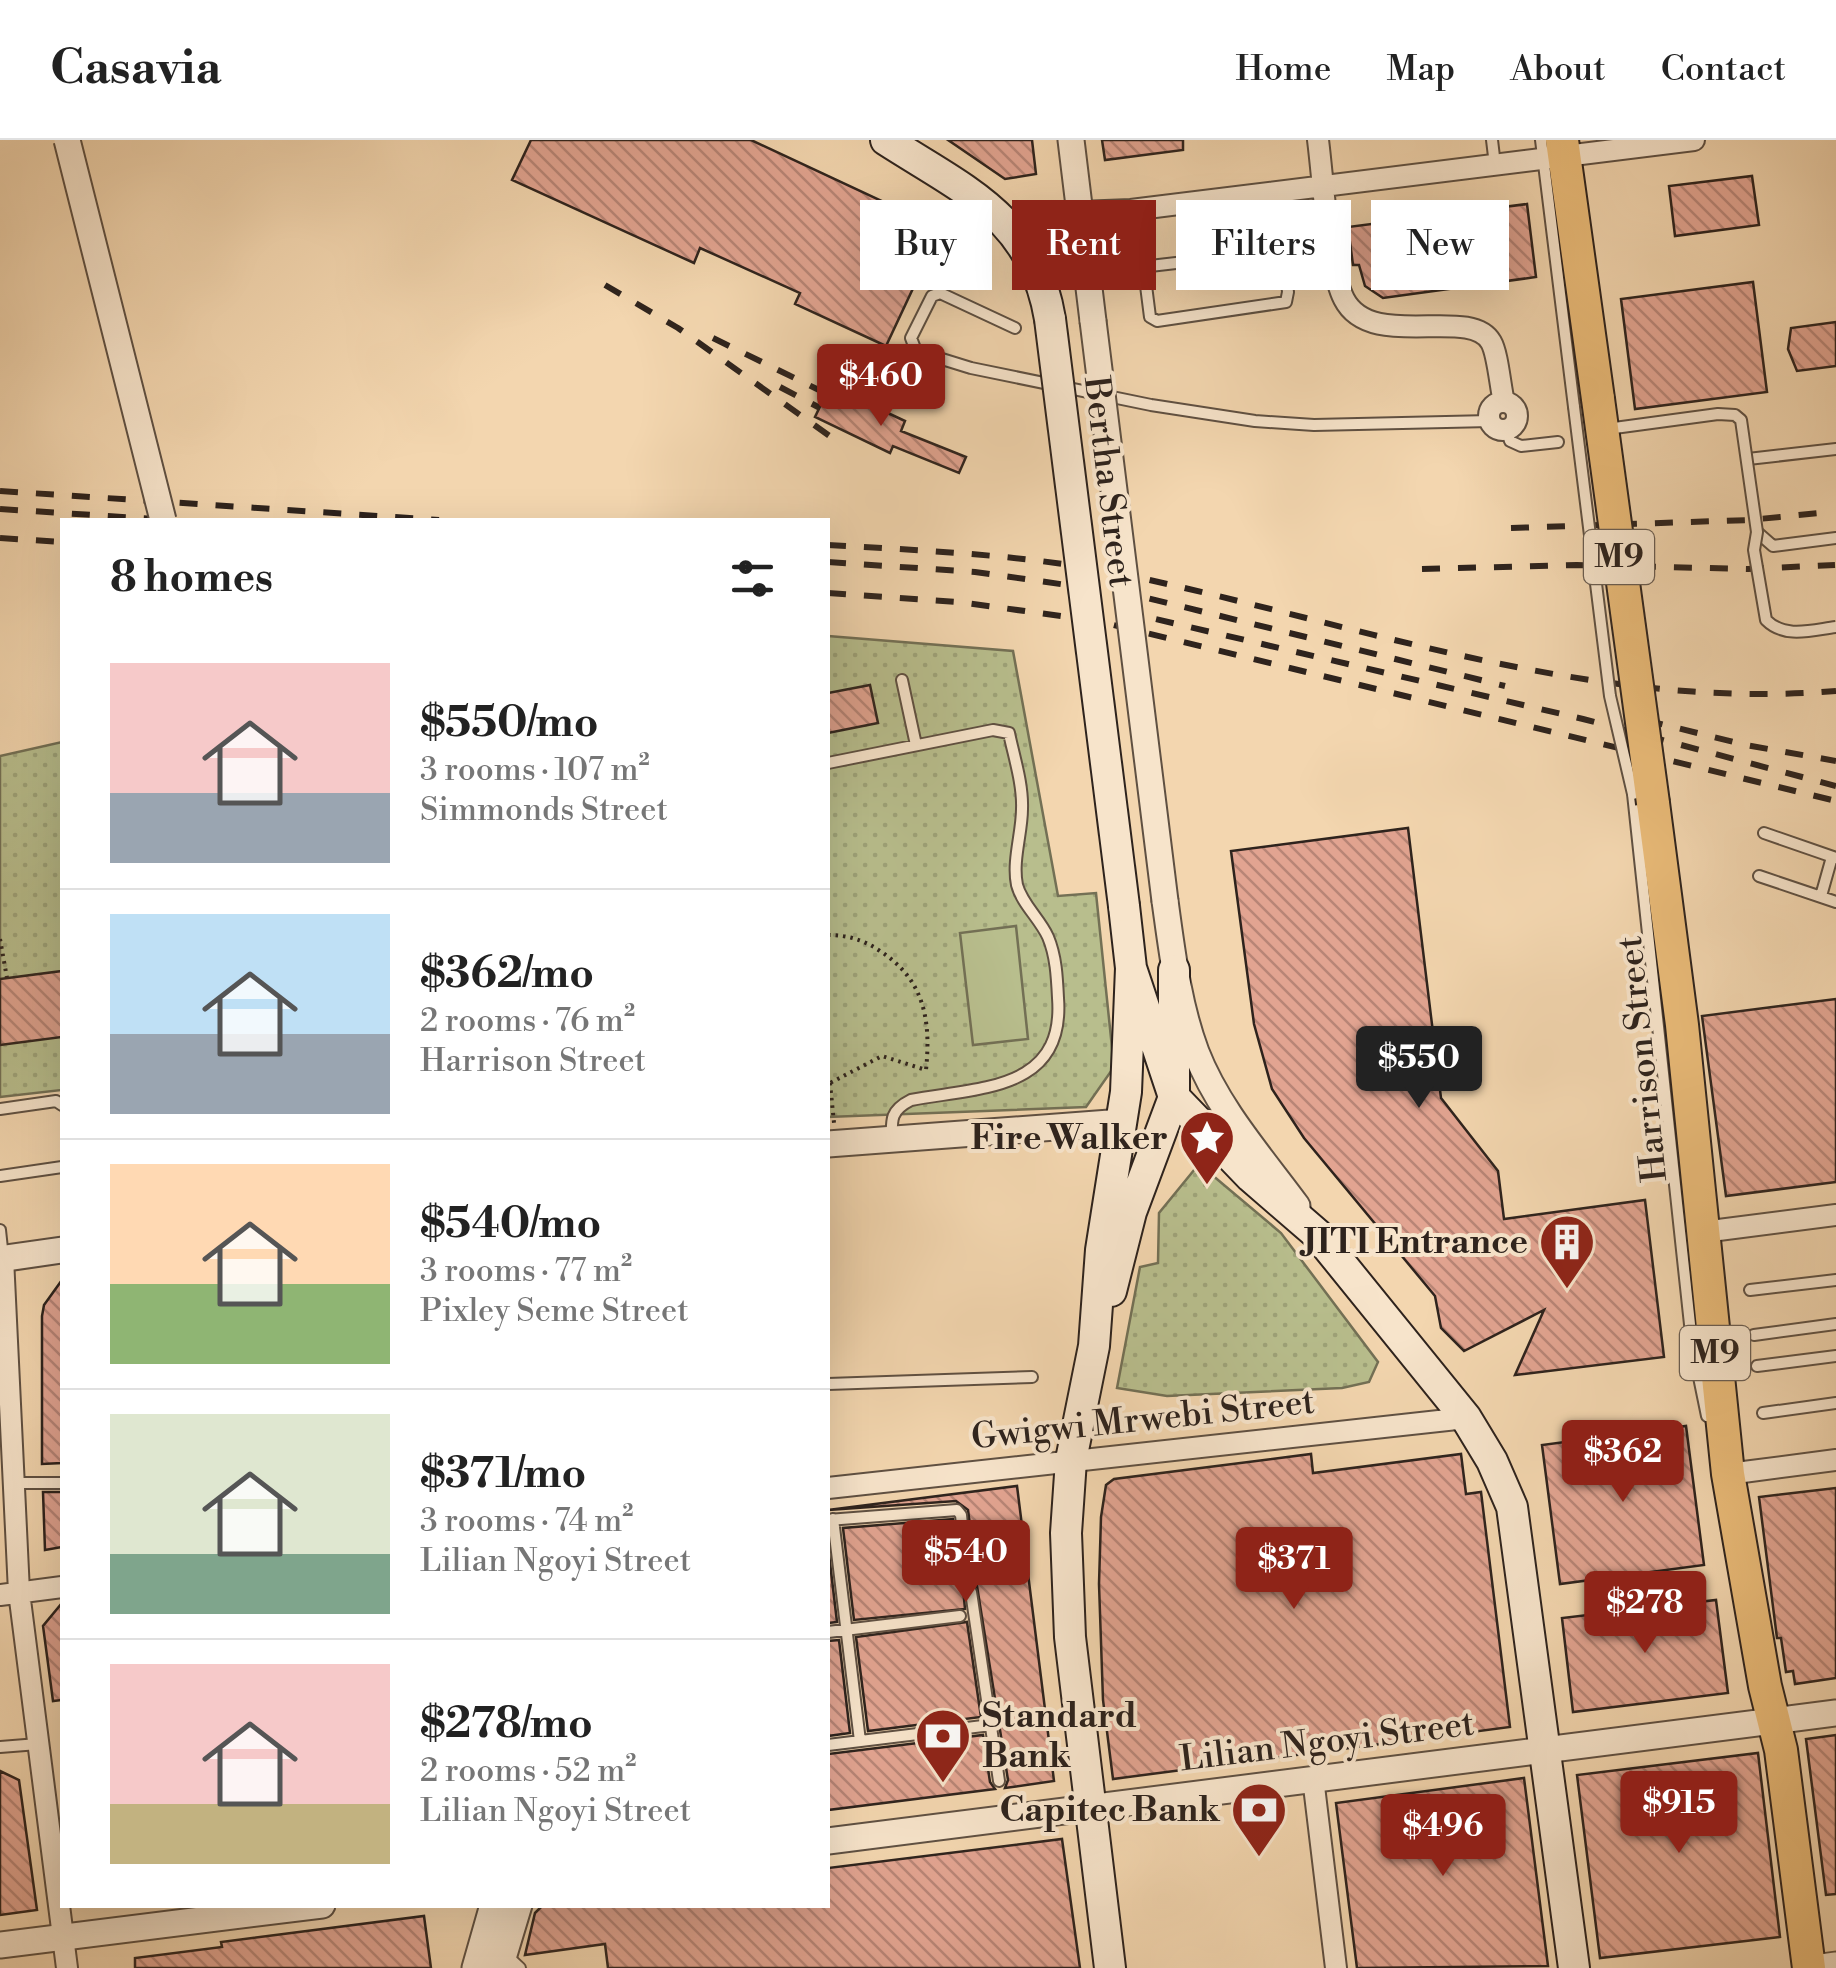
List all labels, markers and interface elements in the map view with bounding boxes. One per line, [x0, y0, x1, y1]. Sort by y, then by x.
text: Casavia [50, 39, 222, 99]
text: Home [1235, 48, 1331, 91]
text: Map [1386, 48, 1455, 91]
text: About [1510, 48, 1606, 91]
text: Contact [1661, 48, 1786, 91]
chip: Buy [860, 200, 992, 290]
chip: Rent [1012, 200, 1156, 290]
chip: Filters [1176, 200, 1351, 290]
chip: New [1371, 200, 1509, 290]
pin: $460 [822, 344, 940, 429]
text: $460 [839, 356, 923, 396]
street label: Bertha Street [1074, 373, 1142, 590]
road number: M9 [1584, 530, 1654, 584]
icon: filters [725, 551, 780, 606]
text: 8 homes [110, 552, 273, 605]
text: $550/mo [420, 697, 599, 750]
icon: home [190, 703, 310, 823]
text: 3 rooms · 107 m² [420, 750, 650, 790]
text: Simmonds Street [420, 790, 668, 830]
street label: Harrison Street [1609, 934, 1677, 1184]
text: $362/mo [420, 948, 594, 1001]
icon: home [190, 954, 310, 1074]
text: 2 rooms · 76 m² [420, 1001, 635, 1041]
pin: $550 [1360, 1026, 1478, 1111]
text: $550 [1378, 1038, 1460, 1078]
text: Harrison Street [420, 1041, 646, 1081]
place icon: Fire Walker [1177, 1108, 1237, 1187]
place label: Fire Walker [971, 1117, 1168, 1160]
text: $540/mo [420, 1198, 601, 1251]
icon: home [190, 1204, 310, 1324]
building icon: JITI Entrance [1537, 1212, 1597, 1291]
place label: JITI Entrance [1298, 1221, 1528, 1264]
text: 3 rooms · 77 m² [420, 1251, 632, 1291]
text: Pixley Seme Street [420, 1291, 689, 1331]
road number: M9 [1680, 1326, 1750, 1380]
street label: Gwigwi Mrwebi Street [969, 1381, 1317, 1459]
pin: $362 [1564, 1420, 1682, 1505]
text: $362 [1584, 1432, 1662, 1472]
text: $371/mo [420, 1448, 586, 1501]
icon: home [190, 1454, 310, 1574]
text: 3 rooms · 74 m² [420, 1501, 633, 1541]
pin: $540 [907, 1520, 1025, 1605]
pin: $371 [1235, 1527, 1353, 1612]
text: $540 [924, 1532, 1008, 1572]
text: $371 [1258, 1539, 1330, 1579]
text: Lilian Ngoyi Street [420, 1541, 691, 1581]
pin: $278 [1586, 1571, 1704, 1656]
text: $278 [1606, 1583, 1684, 1623]
place label: Standard Bank [982, 1695, 1137, 1778]
text: $278/mo [420, 1698, 593, 1751]
street label: Lilian Ngoyi Street [1177, 1703, 1477, 1781]
icon: home [190, 1704, 310, 1824]
bank icon: Standard Bank [913, 1706, 973, 1785]
text: 2 rooms · 52 m² [420, 1751, 636, 1791]
pin: $915 [1620, 1771, 1738, 1856]
bank icon: Capitec Bank [1229, 1780, 1289, 1859]
text: $915 [1642, 1783, 1716, 1823]
place label: Capitec Bank [999, 1789, 1220, 1832]
text: Lilian Ngoyi Street [420, 1791, 691, 1831]
pin: $496 [1384, 1794, 1502, 1879]
text: $496 [1403, 1806, 1483, 1846]

